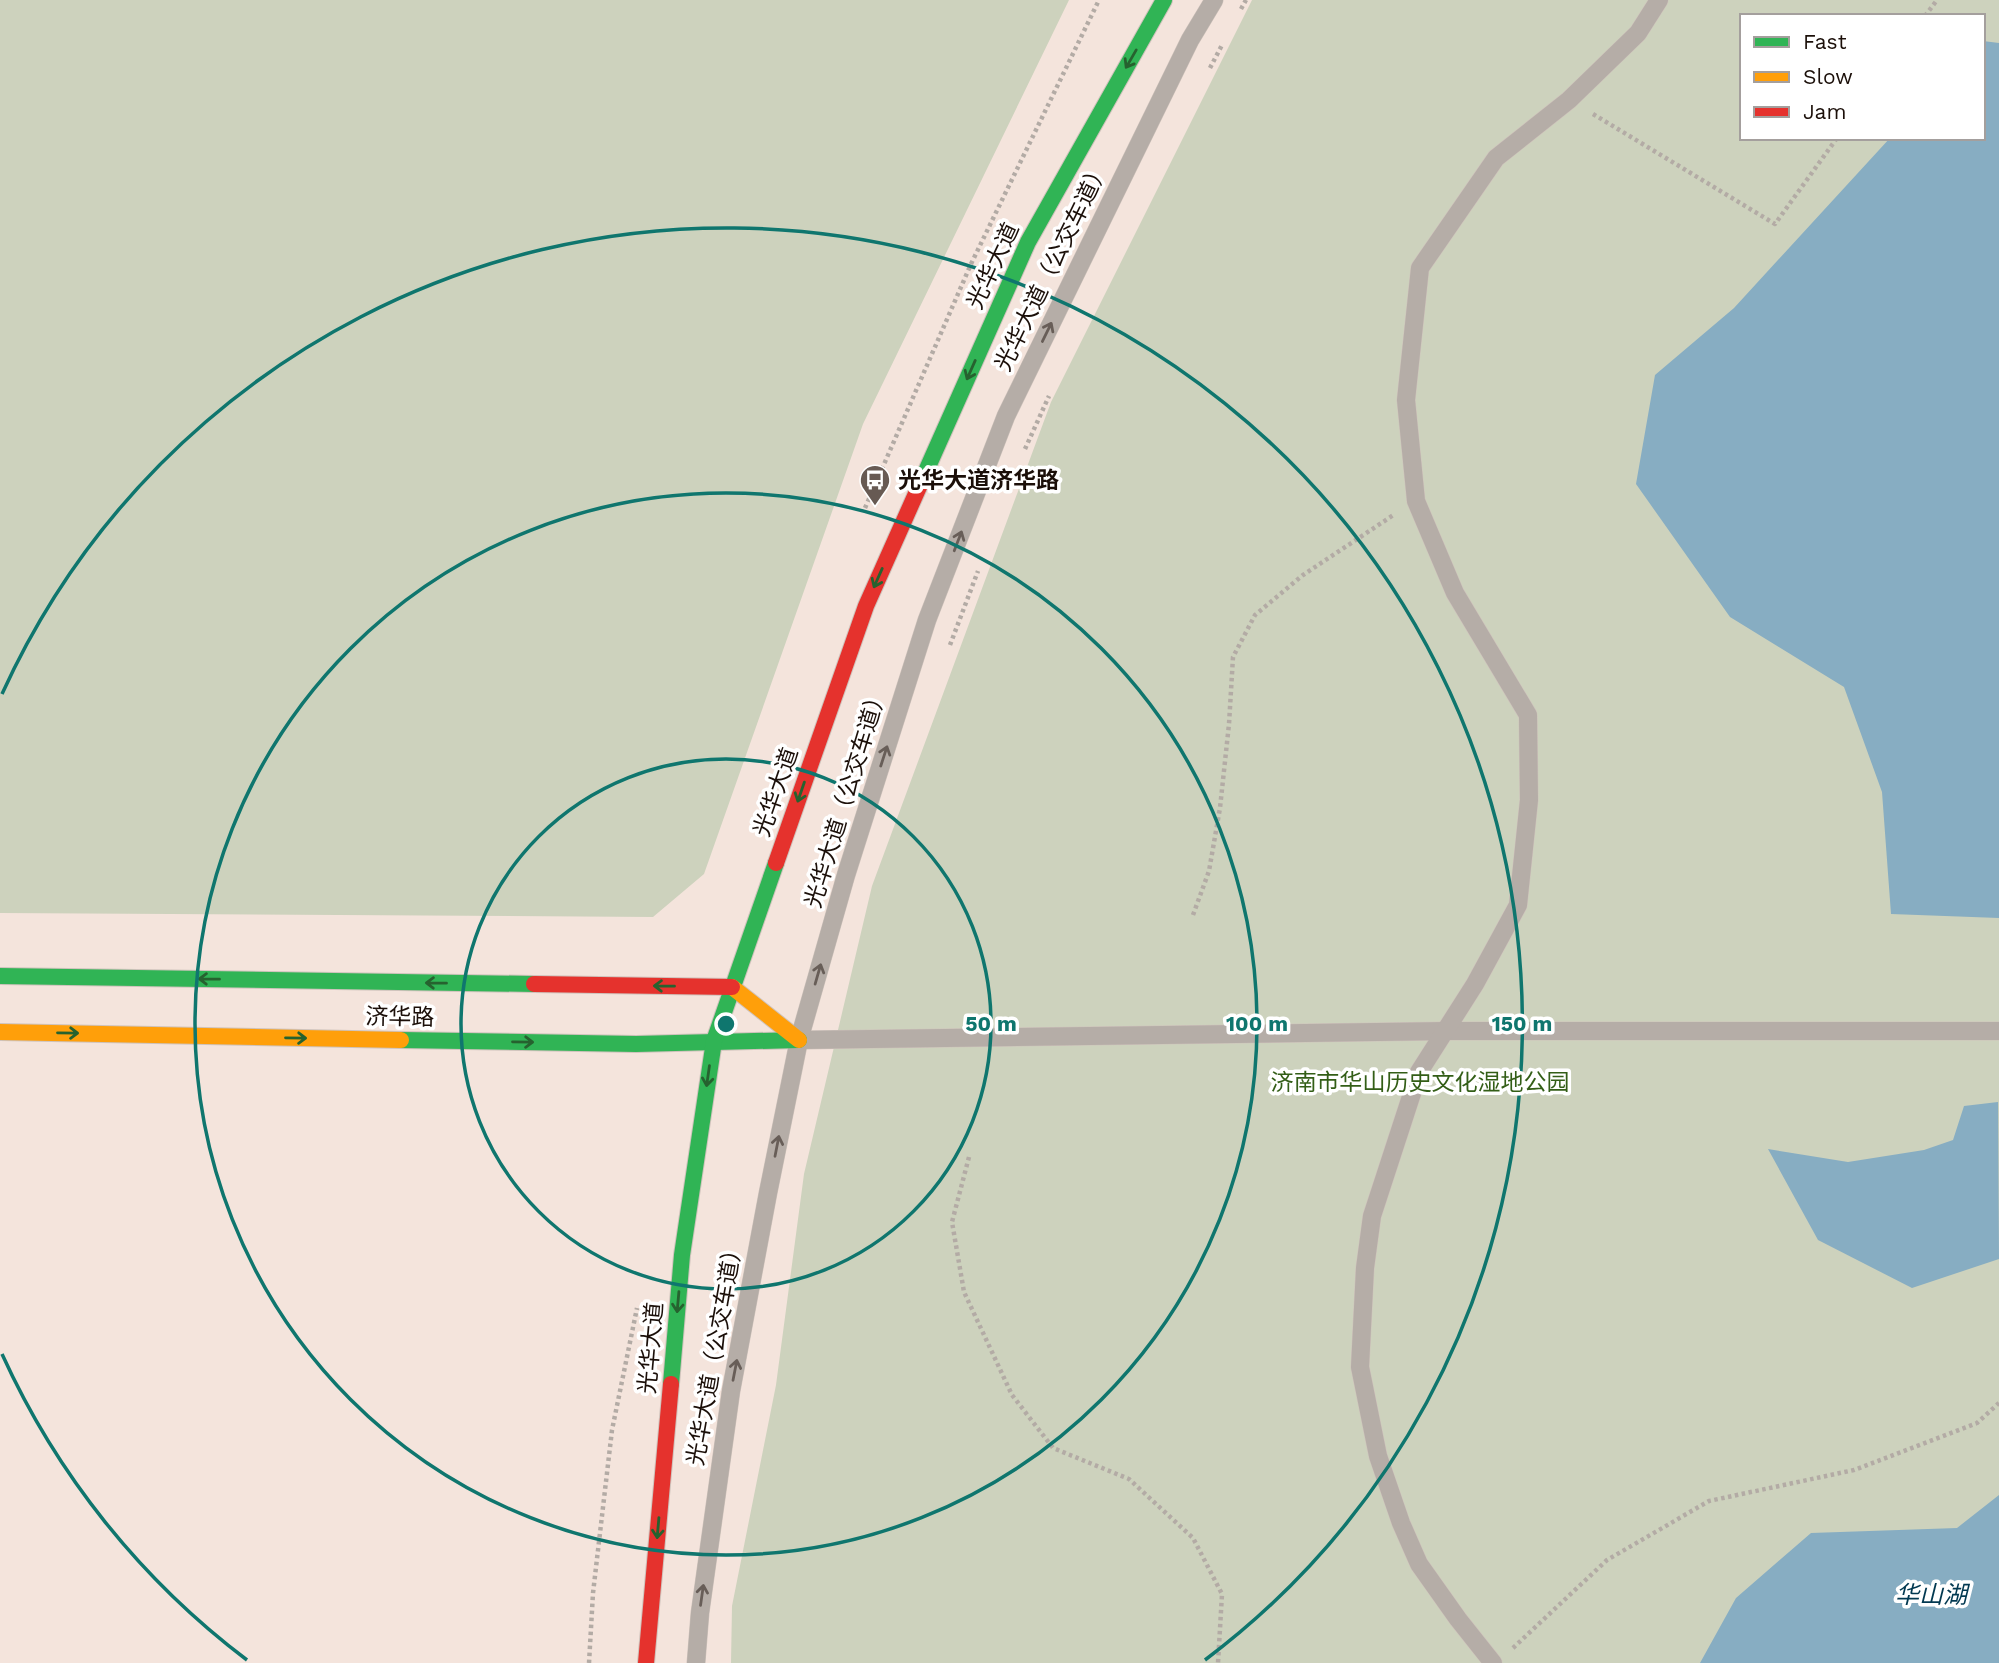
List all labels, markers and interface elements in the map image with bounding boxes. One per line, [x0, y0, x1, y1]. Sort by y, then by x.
legend [1740, 14, 1985, 140]
text: Fast [1803, 29, 1847, 54]
one-way arrow [1124, 49, 1138, 69]
text: Slow [1803, 64, 1853, 89]
text: Jam [1803, 99, 1846, 124]
street label: 光华大道（公交车道） [989, 157, 1115, 375]
street label: 光华大道 [961, 219, 1025, 313]
one-way arrow [1040, 322, 1054, 343]
one-way arrow [964, 359, 977, 380]
bus stop icon: 光华大道济华路 [858, 463, 892, 507]
place label: 光华大道济华路 [898, 467, 1059, 494]
one-way arrow [952, 531, 965, 553]
one-way arrow [871, 567, 884, 588]
street label: 光华大道（公交车道） [799, 683, 893, 911]
street label: 光华大道 [748, 744, 804, 840]
one-way arrow [878, 746, 891, 768]
one-way arrow [794, 780, 806, 802]
one-way arrow [812, 963, 825, 986]
one-way arrow [198, 972, 221, 986]
one-way arrow [425, 976, 448, 989]
one-way arrow [653, 979, 676, 993]
street label: 济华路 [365, 1003, 435, 1031]
text: 50 m [965, 1011, 1017, 1036]
text: 100 m [1226, 1011, 1288, 1036]
text: 150 m [1492, 1011, 1552, 1036]
centre of rings [714, 1012, 738, 1036]
one-way arrow [56, 1026, 79, 1040]
one-way arrow [284, 1031, 307, 1044]
one-way arrow [511, 1035, 534, 1049]
one-way arrow [702, 1065, 715, 1087]
park label: 济南市华山历史文化湿地公园 [1271, 1069, 1570, 1096]
one-way arrow [771, 1135, 784, 1158]
street label: 光华大道（公交车道） [682, 1236, 748, 1468]
one-way arrow [671, 1290, 684, 1313]
street label: 光华大道 [634, 1301, 668, 1395]
one-way arrow [729, 1359, 742, 1382]
one-way arrow [651, 1517, 664, 1539]
water label: 华山湖 [1895, 1581, 1971, 1609]
one-way arrow [696, 1584, 709, 1607]

